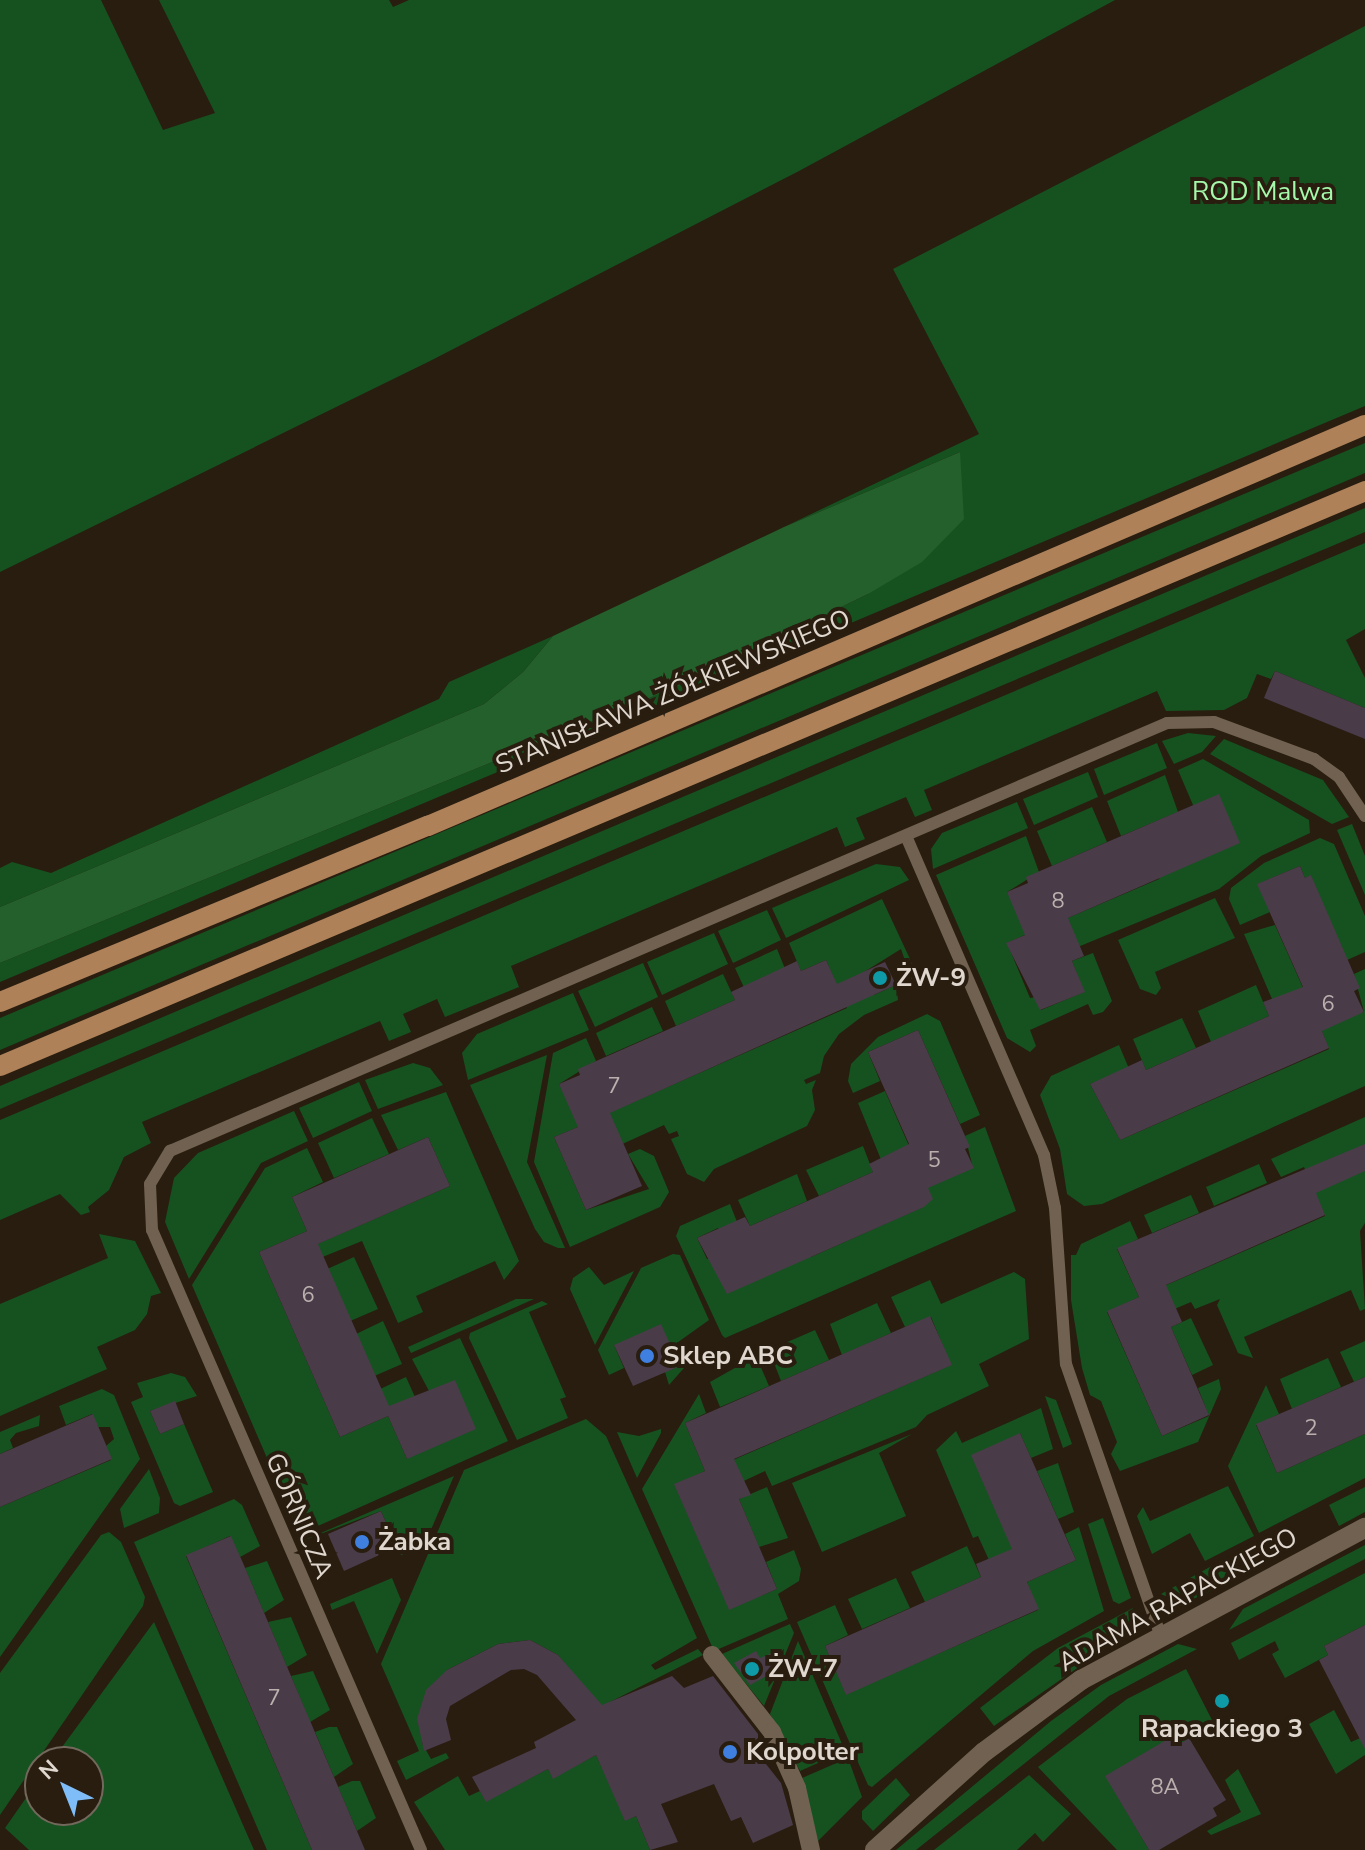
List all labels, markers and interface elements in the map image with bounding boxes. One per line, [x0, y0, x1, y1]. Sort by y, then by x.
park label: ROD Malwa [1192, 176, 1334, 208]
street label: STANISŁAWA ŻÓŁKIEWSKIEGO [491, 603, 855, 781]
house number: 8 [1051, 889, 1065, 915]
place label: ŻW-9 [896, 962, 966, 994]
marker: ŻW-9 [871, 969, 889, 987]
house number: 6 [1321, 992, 1335, 1018]
house number: 7 [607, 1074, 621, 1100]
house number: 5 [927, 1148, 941, 1174]
house number: 6 [301, 1283, 315, 1309]
place label: Sklep ABC [663, 1340, 793, 1372]
marker: Sklep ABC [638, 1347, 656, 1365]
house number: 2 [1304, 1416, 1318, 1442]
street label: GÓRNICZA [259, 1448, 339, 1584]
street label: ADAMA RAPACKIEGO [1053, 1521, 1303, 1679]
place label: Żabka [378, 1526, 451, 1558]
marker: Żabka [353, 1533, 371, 1551]
place label: ŻW-7 [768, 1653, 838, 1685]
marker: ŻW-7 [743, 1660, 761, 1678]
house number: 7 [267, 1686, 281, 1712]
marker: Rapackiego 3 [1213, 1692, 1231, 1710]
place label: Rapackiego 3 [1141, 1713, 1303, 1745]
place label: Kolpolter [746, 1736, 859, 1768]
marker: Kolpolter [721, 1743, 739, 1761]
north arrow [24, 1746, 104, 1826]
text: N [33, 1753, 65, 1786]
house number: 8A [1150, 1775, 1180, 1801]

